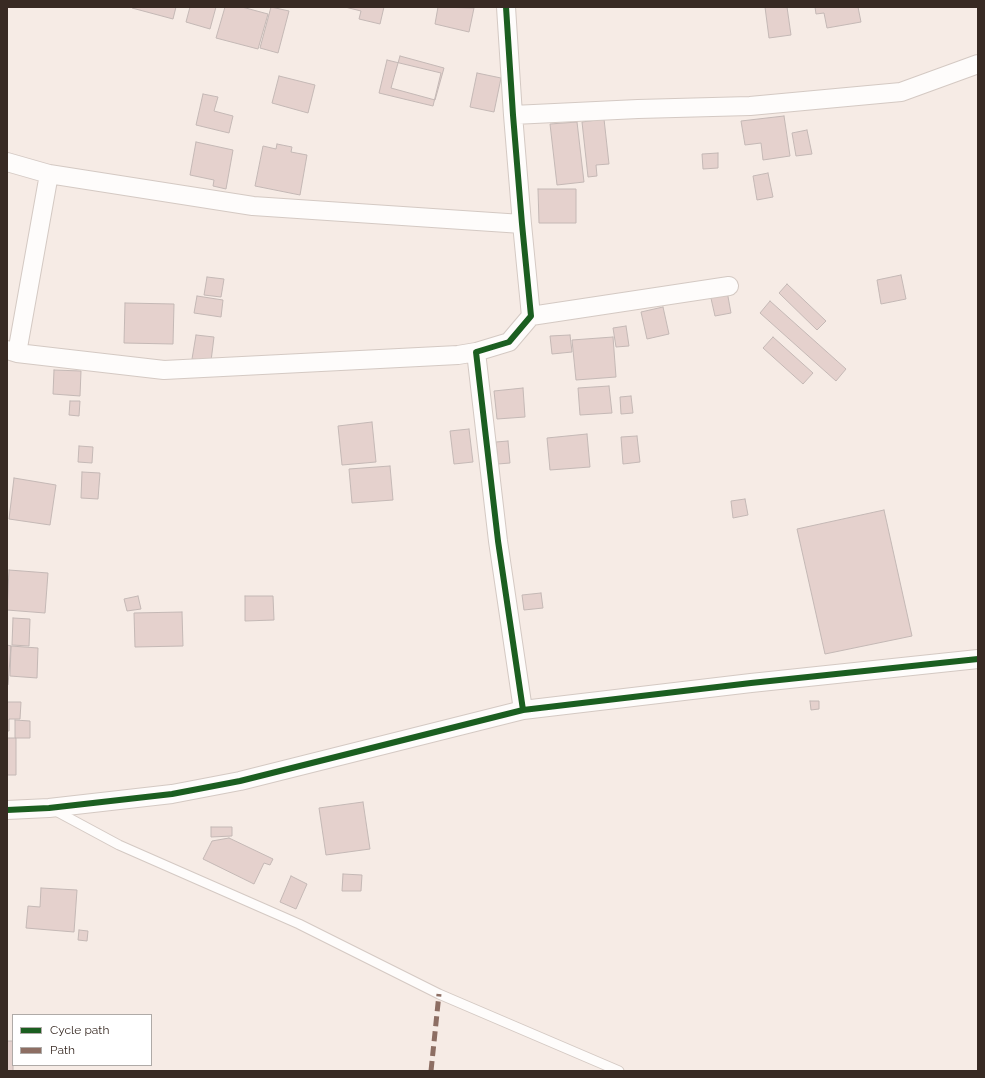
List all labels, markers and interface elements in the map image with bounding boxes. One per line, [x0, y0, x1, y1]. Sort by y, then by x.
legend [12, 1014, 152, 1066]
text: Cycle path [50, 1023, 109, 1037]
text: Path [50, 1043, 75, 1057]

